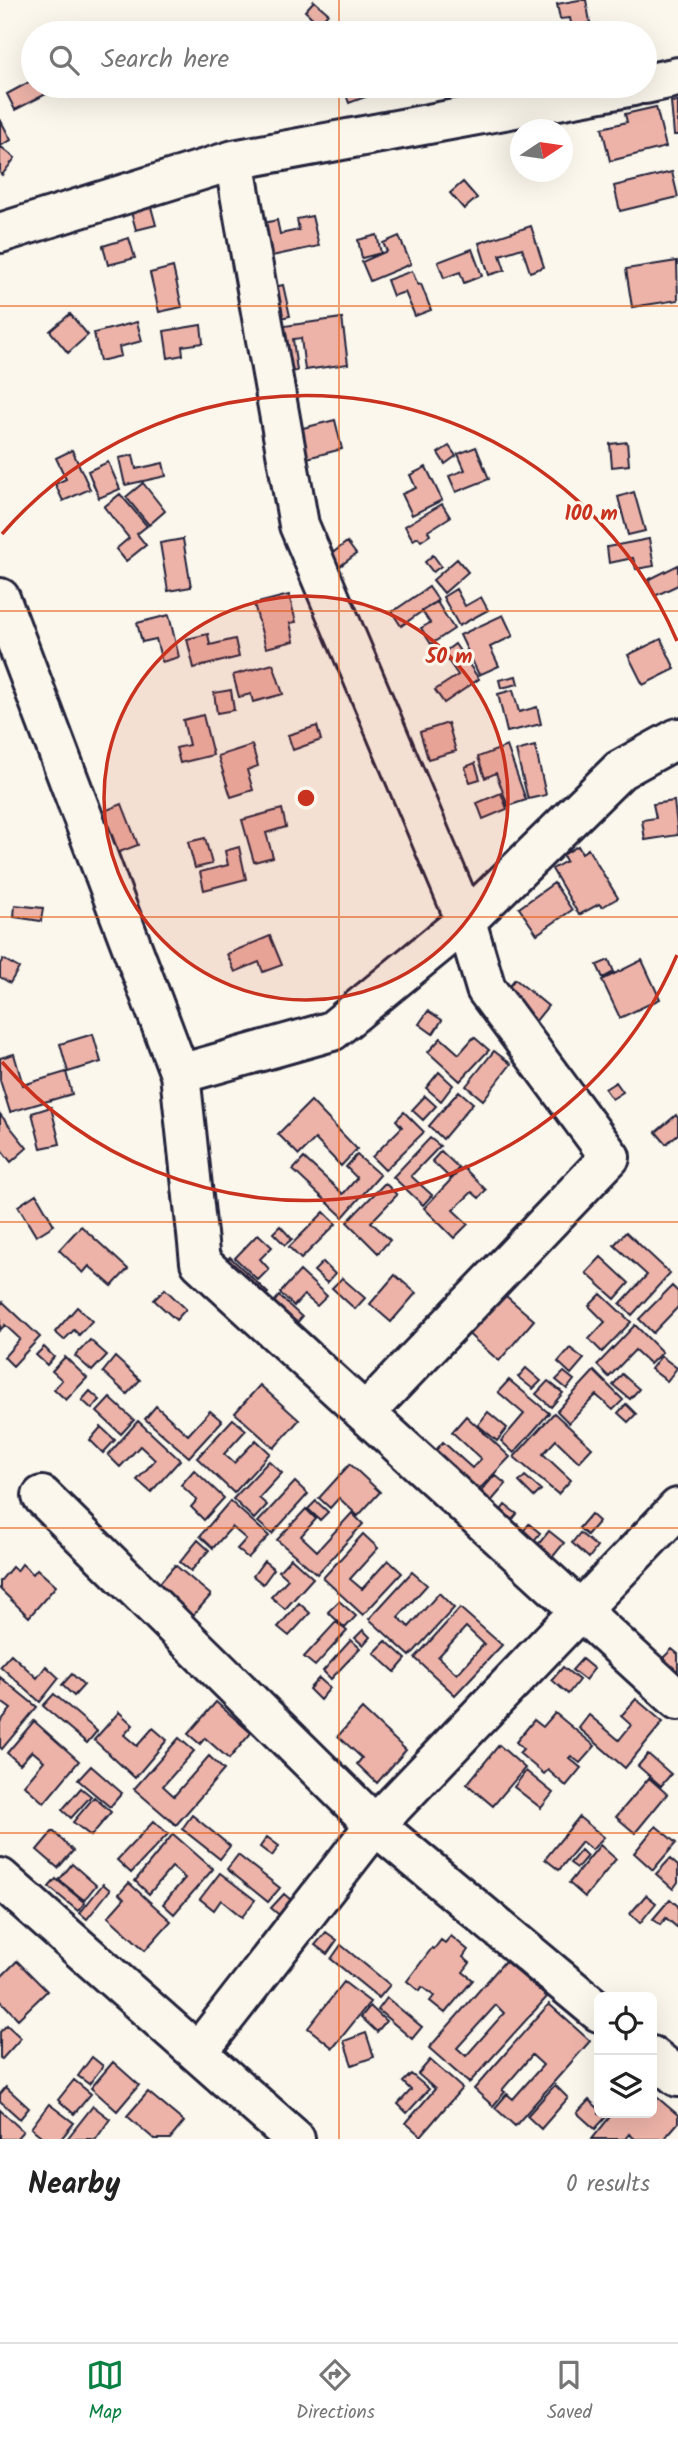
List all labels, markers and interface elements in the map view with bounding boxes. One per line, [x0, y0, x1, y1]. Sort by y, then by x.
search box [21, 21, 657, 98]
text: Search here [101, 39, 229, 81]
icon: search [45, 41, 83, 79]
north arrow [510, 119, 573, 182]
text: 100 m [564, 498, 618, 531]
text: 50 m [425, 641, 472, 674]
centre of rings [294, 786, 318, 810]
map controls [594, 1992, 657, 2118]
button: locate [594, 1992, 657, 2055]
button: layers [594, 2055, 657, 2118]
text: Nearby [28, 2161, 120, 2209]
text: 0 results [566, 2167, 650, 2203]
tab: Map [86, 2356, 124, 2428]
tab: Directions [296, 2356, 375, 2428]
tab: Saved [547, 2356, 592, 2428]

